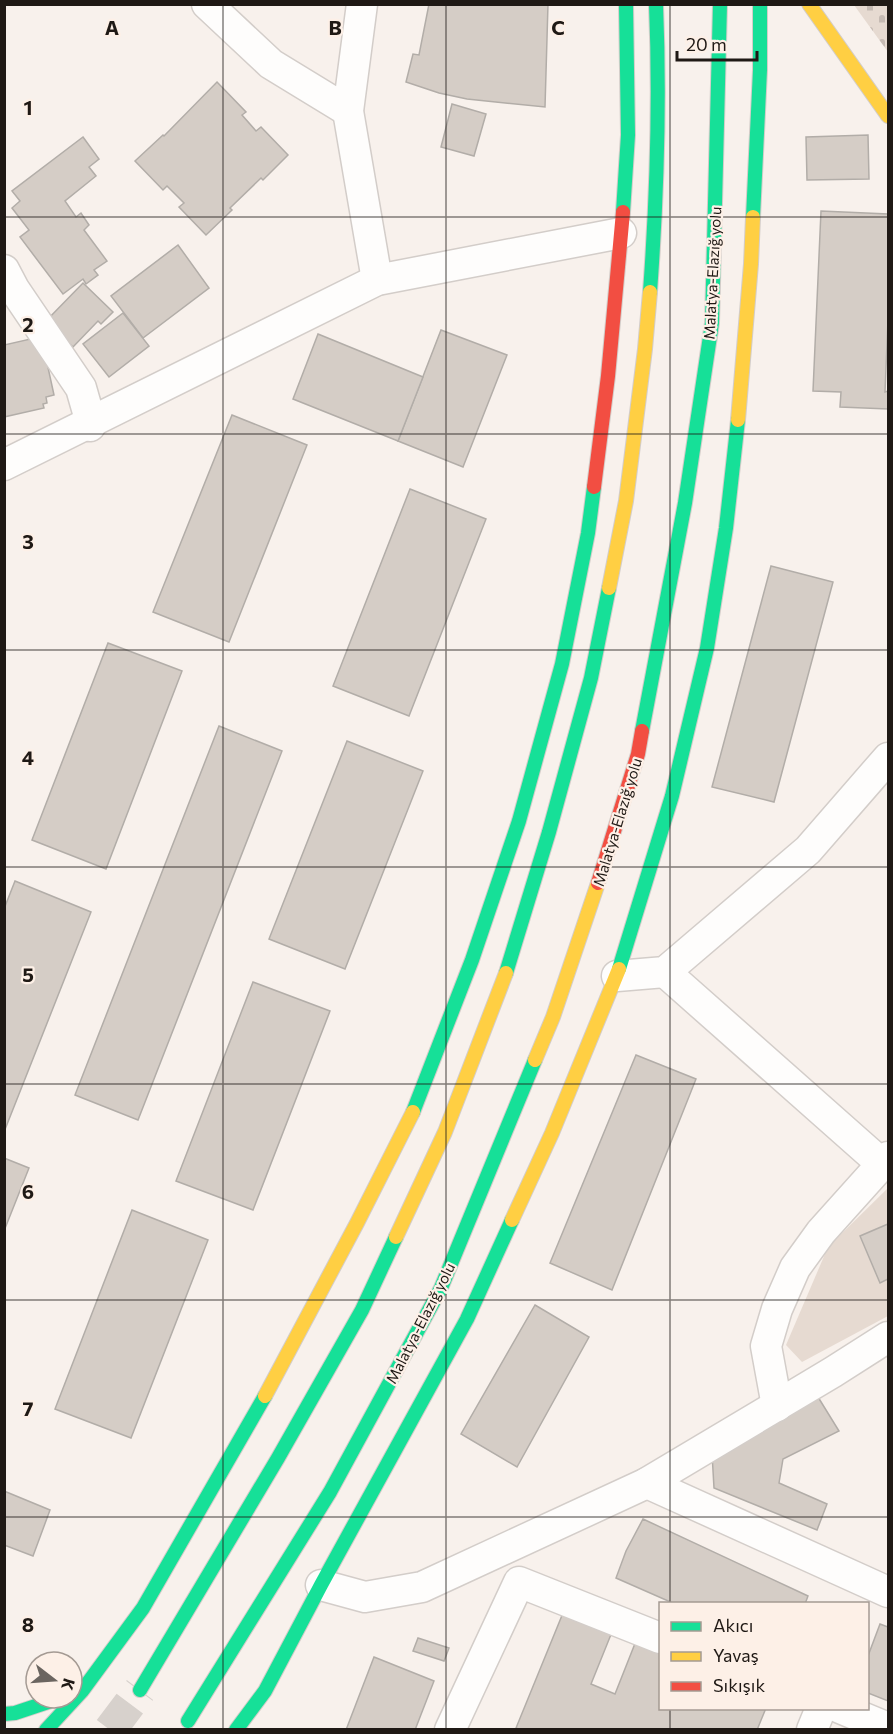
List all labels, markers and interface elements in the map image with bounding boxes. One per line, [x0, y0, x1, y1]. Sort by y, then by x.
text: A [105, 15, 119, 39]
text: B [328, 15, 342, 39]
text: C [551, 15, 565, 39]
scale bar [677, 24, 756, 62]
text: 20 m [686, 33, 727, 55]
text: 1 [23, 95, 33, 119]
street label: Malatya-Elazığ yolu [700, 206, 724, 340]
text: 2 [22, 312, 34, 336]
text: 3 [22, 529, 34, 553]
text: 4 [22, 745, 34, 769]
street label: Malatya-Elazığ yolu [589, 756, 645, 888]
text: 5 [22, 962, 34, 986]
text: 6 [22, 1179, 34, 1203]
street label: Malatya-Elazığ yolu [382, 1260, 458, 1386]
text: 7 [23, 1396, 34, 1420]
legend [659, 1602, 869, 1710]
text: 8 [22, 1612, 34, 1636]
text: Akıcı [713, 1614, 753, 1636]
text: Yavaş [713, 1644, 759, 1666]
north arrow [24, 1650, 84, 1710]
text: Sıkışık [713, 1674, 765, 1696]
text: K [58, 1676, 80, 1693]

